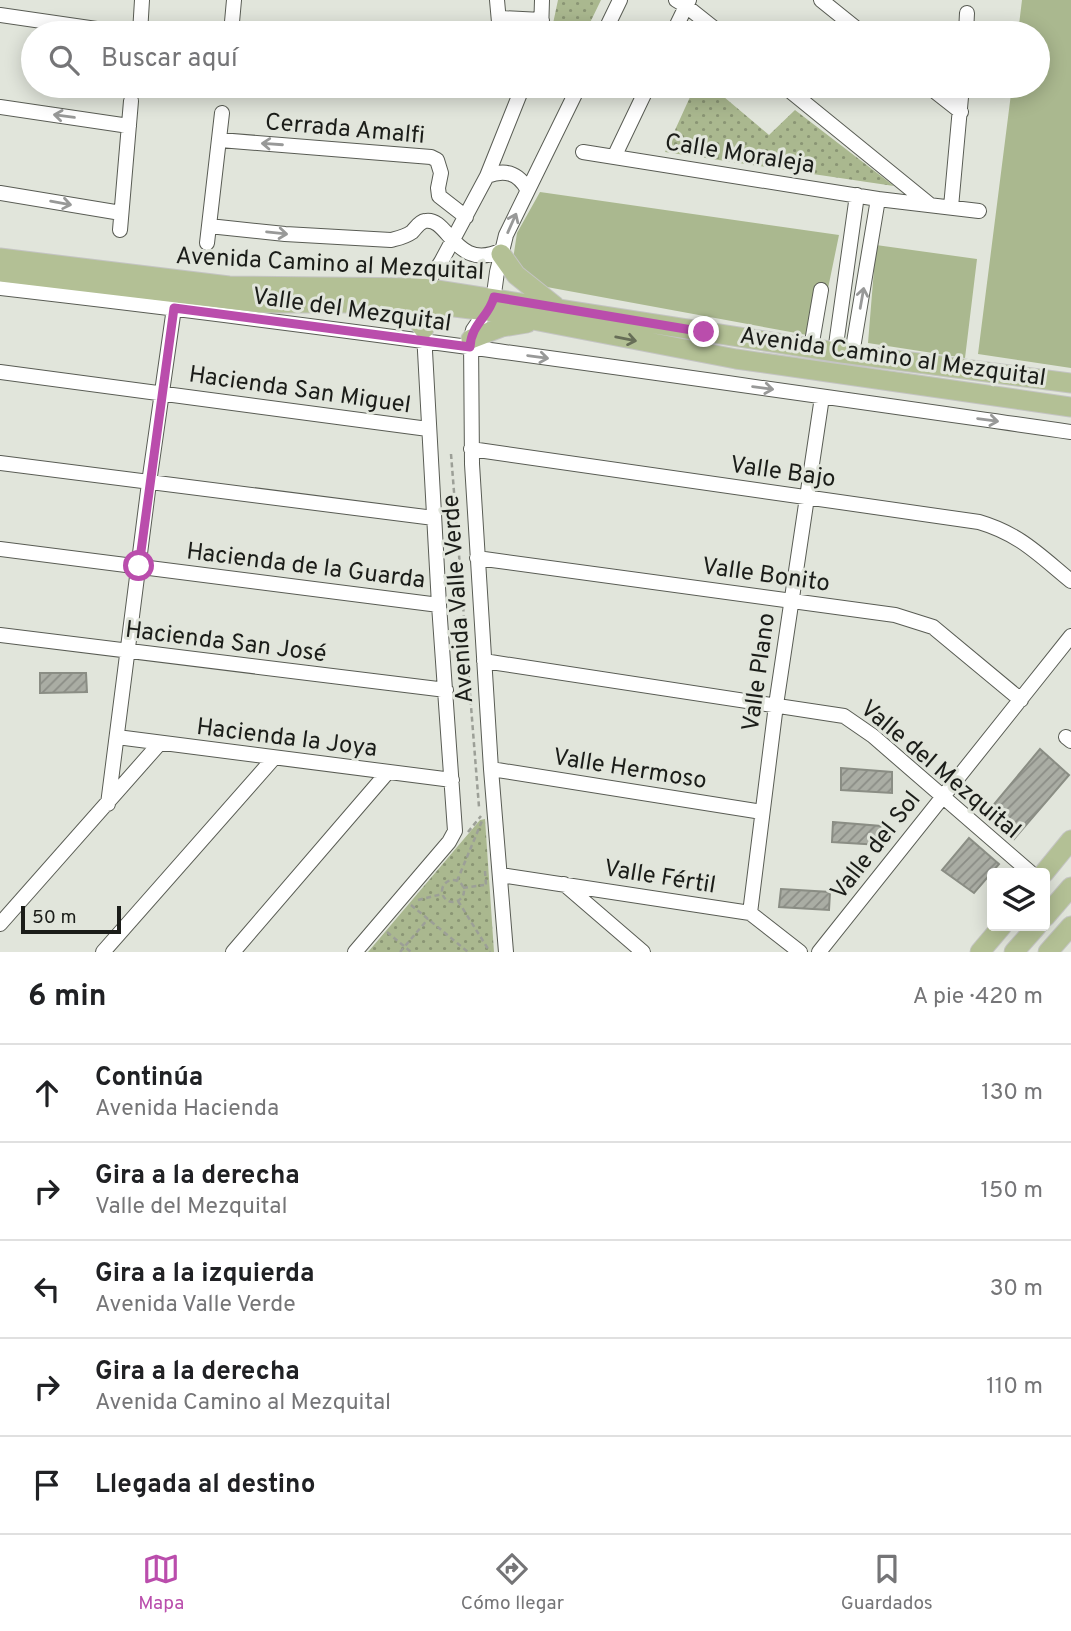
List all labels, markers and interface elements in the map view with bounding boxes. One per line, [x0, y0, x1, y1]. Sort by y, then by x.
search box [21, 21, 1050, 98]
icon: search [45, 41, 83, 79]
text: Buscar aquí [101, 43, 238, 76]
street label: Cerrada Amalfi [264, 108, 426, 152]
one-way arrow [54, 109, 76, 122]
street label: Calle Moraleja [663, 128, 817, 182]
one-way arrow [262, 137, 284, 150]
one-way arrow [49, 197, 72, 210]
one-way arrow [506, 213, 519, 234]
one-way arrow [266, 227, 288, 240]
street label: Avenida Camino al Mezquital [175, 242, 485, 288]
street label: Valle del Mezquital [250, 282, 453, 340]
one-way arrow [856, 287, 869, 310]
route end [688, 316, 719, 347]
street label: Avenida Camino al Mezquital [738, 322, 1048, 394]
one-way arrow [614, 332, 637, 346]
one-way arrow [526, 351, 549, 364]
street label: Hacienda San Miguel [187, 361, 413, 421]
one-way arrow [751, 382, 774, 395]
one-way arrow [977, 414, 999, 427]
street label: Valle Bajo [728, 451, 838, 495]
street label: Avenida Valle Verde [437, 493, 481, 704]
street label: Hacienda de la Guarda [185, 537, 427, 597]
route start [123, 550, 154, 581]
street label: Valle Bonito [700, 552, 832, 600]
street label: Valle Plano [737, 611, 783, 733]
street label: Hacienda San José [123, 616, 328, 670]
street label: Valle del Mezquital [853, 695, 1026, 847]
street label: Hacienda la Joya [195, 713, 379, 765]
street label: Valle Hermoso [551, 743, 709, 797]
street label: Valle del Sol [825, 786, 928, 907]
street label: Valle Fértil [602, 854, 718, 902]
map controls [987, 868, 1050, 931]
button: layers [987, 868, 1050, 931]
scale bar [21, 903, 121, 935]
text: 50 m [32, 906, 77, 930]
text: 6 min [28, 979, 106, 1016]
text: A pie · 420 m [913, 983, 1043, 1012]
text: Continúa [95, 1062, 203, 1095]
icon: ahead [28, 1074, 66, 1112]
text: 130 m [981, 1079, 1043, 1108]
text: Avenida Hacienda [95, 1095, 279, 1124]
text: Gira a la derecha [95, 1160, 300, 1193]
icon: right [28, 1172, 66, 1210]
text: 150 m [981, 1177, 1043, 1206]
text: Valle del Mezquital [95, 1193, 287, 1222]
text: Gira a la izquierda [95, 1258, 314, 1291]
icon: left [28, 1270, 66, 1308]
text: 30 m [990, 1275, 1043, 1304]
text: Avenida Valle Verde [95, 1291, 296, 1320]
text: Gira a la derecha [95, 1356, 300, 1389]
icon: right [28, 1368, 66, 1406]
text: 110 m [986, 1373, 1043, 1402]
text: Avenida Camino al Mezquital [95, 1389, 391, 1418]
icon: arrive [28, 1466, 66, 1504]
text: Llegada al destino [95, 1469, 315, 1502]
tab: Mapa [138, 1550, 184, 1616]
tab: Cómo llegar [461, 1550, 564, 1616]
tab: Guardados [841, 1550, 933, 1616]

